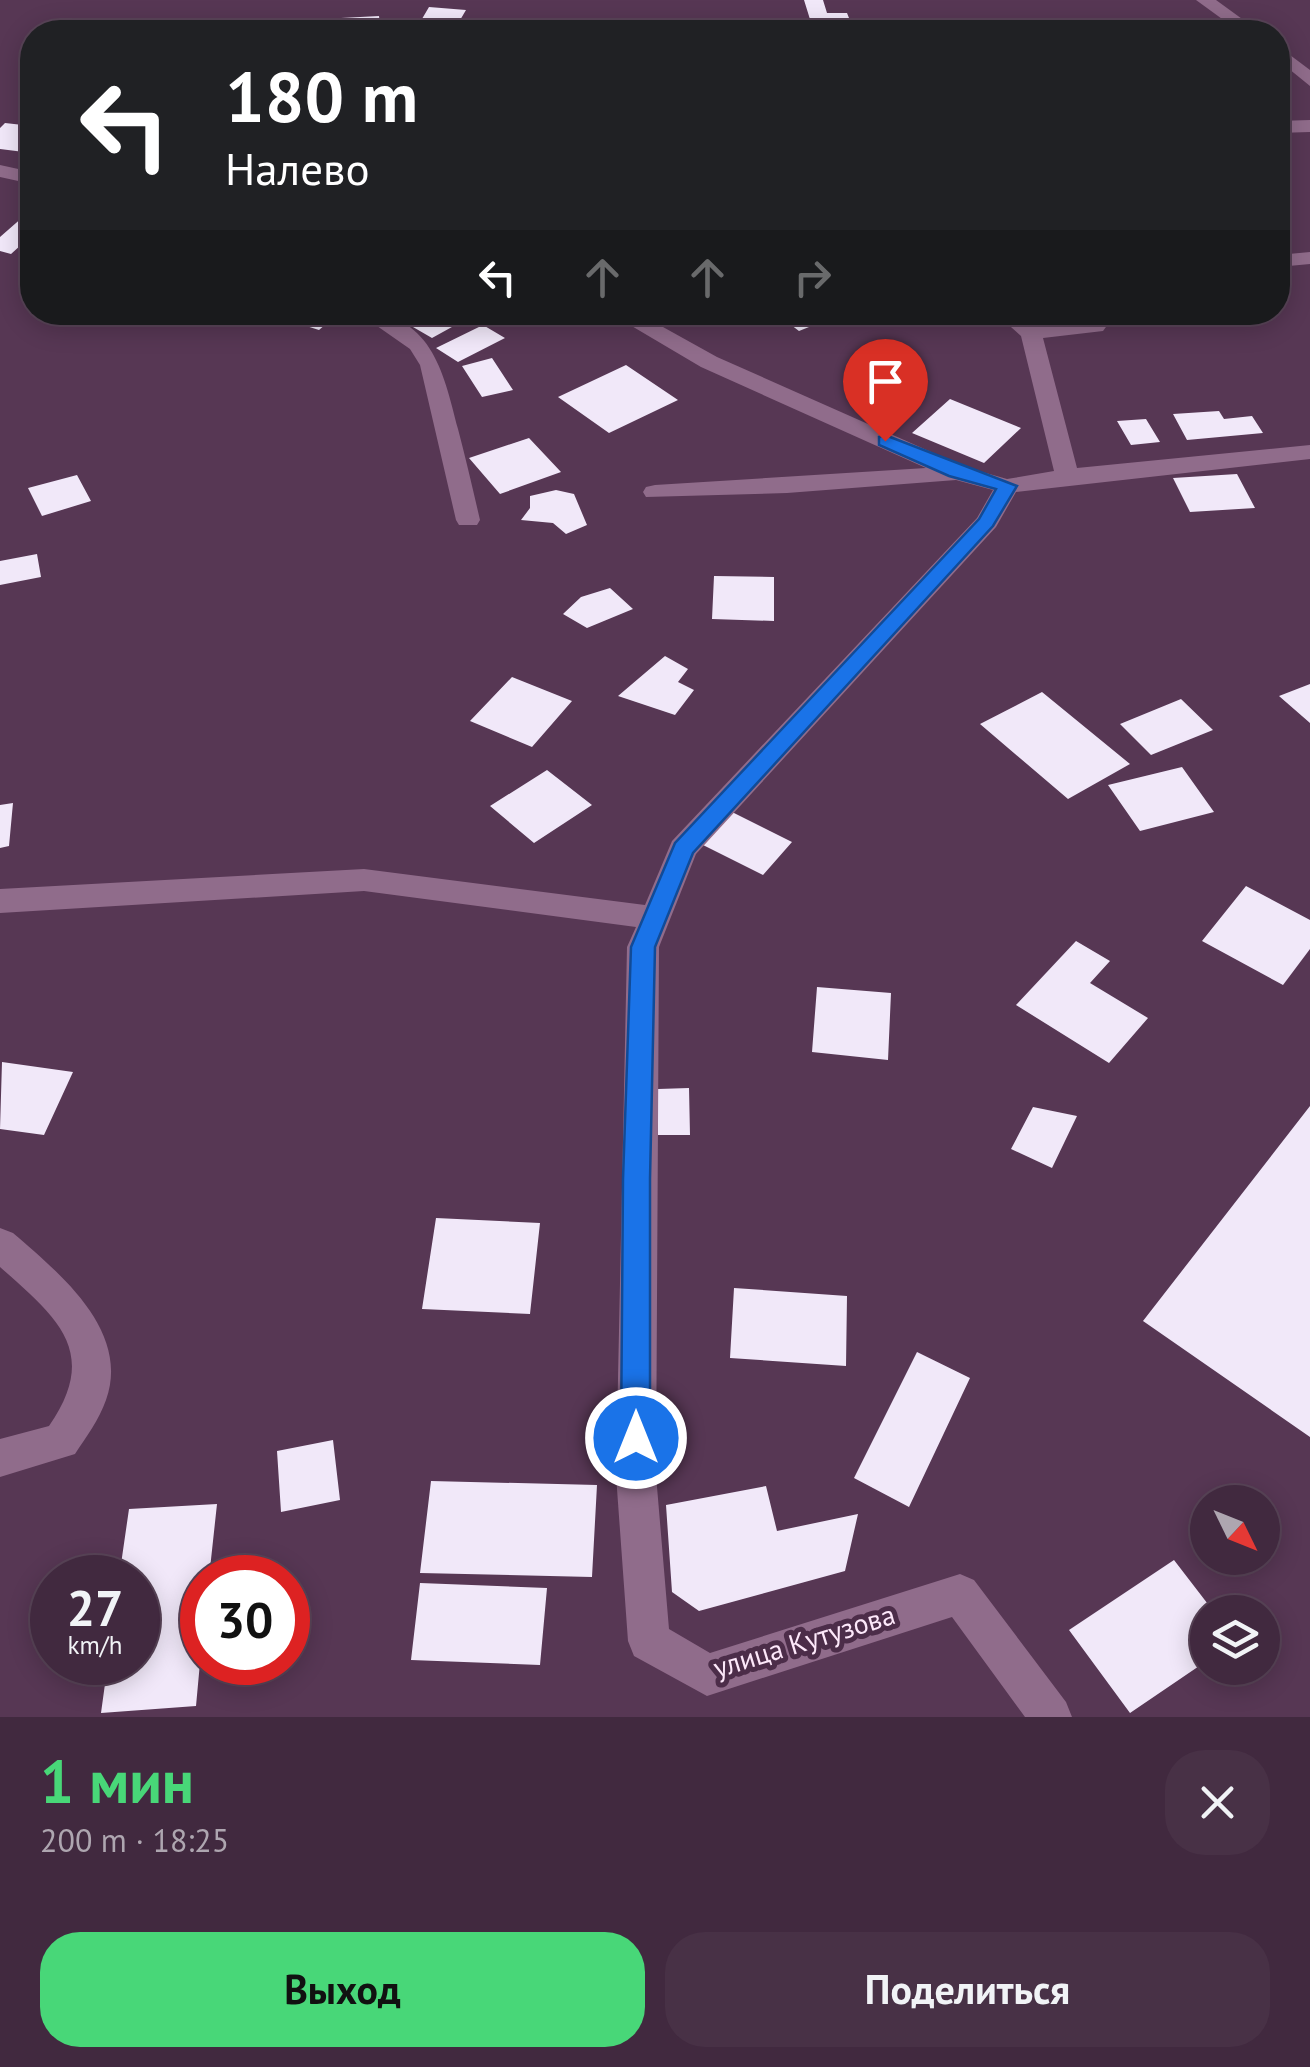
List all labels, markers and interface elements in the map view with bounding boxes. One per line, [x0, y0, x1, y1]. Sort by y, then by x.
text: 180 m [225, 51, 418, 141]
icon: left [60, 60, 190, 190]
text: Налево [225, 139, 370, 197]
icon: left [470, 250, 525, 305]
icon: ahead [575, 250, 630, 305]
icon: ahead [680, 250, 735, 305]
icon: right [785, 250, 840, 305]
pin [843, 339, 928, 442]
icon: arrive [858, 354, 913, 409]
position arrow [584, 1386, 688, 1490]
north arrow [1190, 1485, 1280, 1575]
map controls [1190, 1485, 1280, 1685]
speed limit sign: 30 [180, 1555, 310, 1685]
text: 27 [67, 1575, 123, 1640]
street label: улица Кутузова [708, 1595, 899, 1686]
button: layers [1190, 1595, 1280, 1685]
text: km/h [68, 1629, 122, 1661]
text: 1 мин [40, 1742, 194, 1820]
button: close [1165, 1750, 1270, 1855]
text: 200 m · 18:25 [40, 1819, 229, 1861]
button: Выход [40, 1932, 645, 2047]
button: Поделиться [665, 1932, 1270, 2047]

